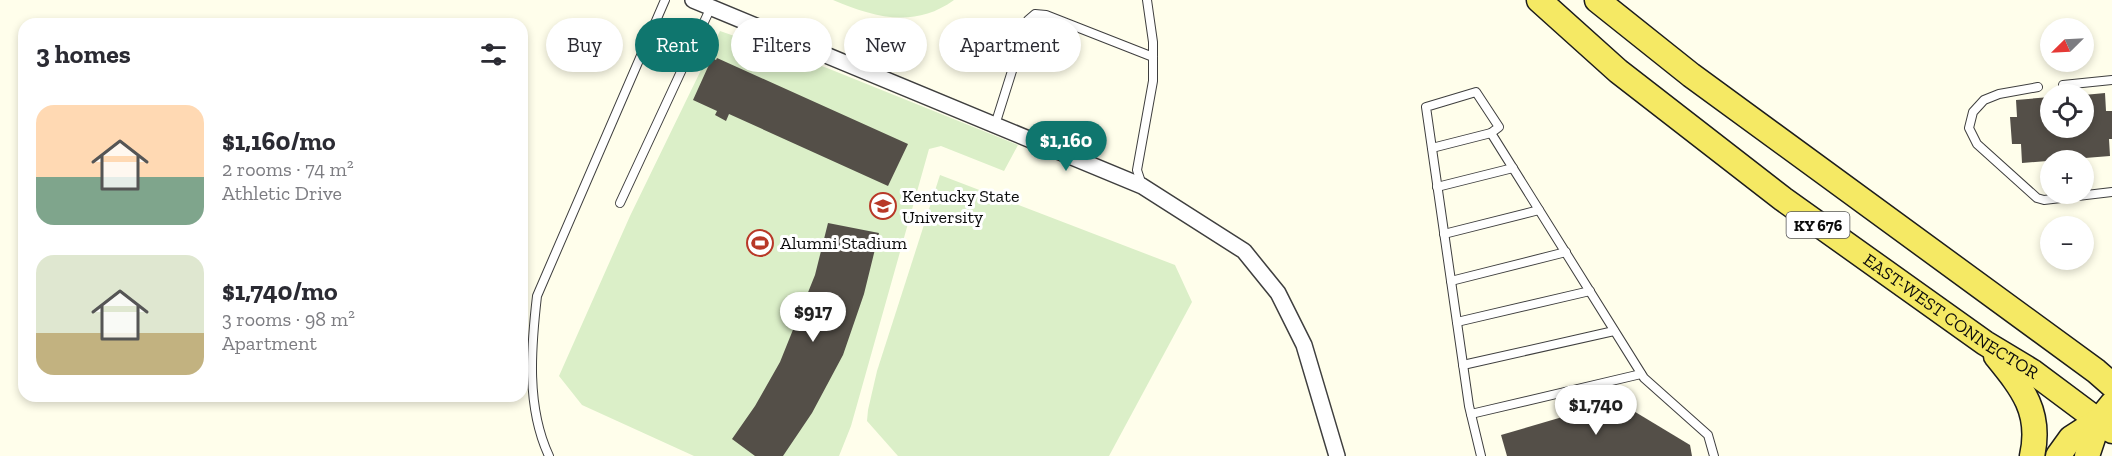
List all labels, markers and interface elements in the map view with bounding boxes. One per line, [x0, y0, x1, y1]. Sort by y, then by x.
chip: Buy [546, 18, 623, 72]
chip: Rent [635, 18, 719, 72]
chip: Filters [731, 18, 832, 72]
chip: New [844, 18, 927, 72]
chip: Apartment [939, 18, 1081, 72]
north arrow [2040, 18, 2094, 72]
map controls [2040, 18, 2094, 270]
text: 3 homes [36, 38, 131, 70]
icon: filters [477, 38, 510, 71]
button: locate [2040, 84, 2094, 138]
pin: $1,160 [1017, 121, 1115, 172]
text: $1,160/mo [222, 125, 336, 157]
text: $1,160 [1040, 128, 1092, 152]
icon: home [84, 129, 156, 201]
button: + [2040, 150, 2094, 204]
text: 2 rooms · 74 m² [222, 157, 354, 181]
text: Athletic Drive [222, 181, 342, 205]
place label: Kentucky State University [902, 185, 1019, 228]
school or university icon: Kentucky State University [868, 191, 898, 221]
road number: KY 676 [1786, 212, 1850, 238]
button: − [2040, 216, 2094, 270]
sports icon: Alumni Stadium [745, 228, 775, 258]
place label: Alumni Stadium [780, 232, 908, 254]
street label: EAST-WEST CONNECTOR [1859, 249, 2043, 384]
text: $1,740/mo [222, 275, 338, 307]
icon: home [84, 279, 156, 351]
pin: $917 [777, 292, 849, 343]
text: $917 [794, 299, 832, 323]
text: 3 rooms · 98 m² [222, 307, 355, 331]
text: Apartment [222, 331, 317, 355]
pin: $1,740 [1547, 385, 1645, 436]
text: $1,740 [1569, 392, 1623, 416]

